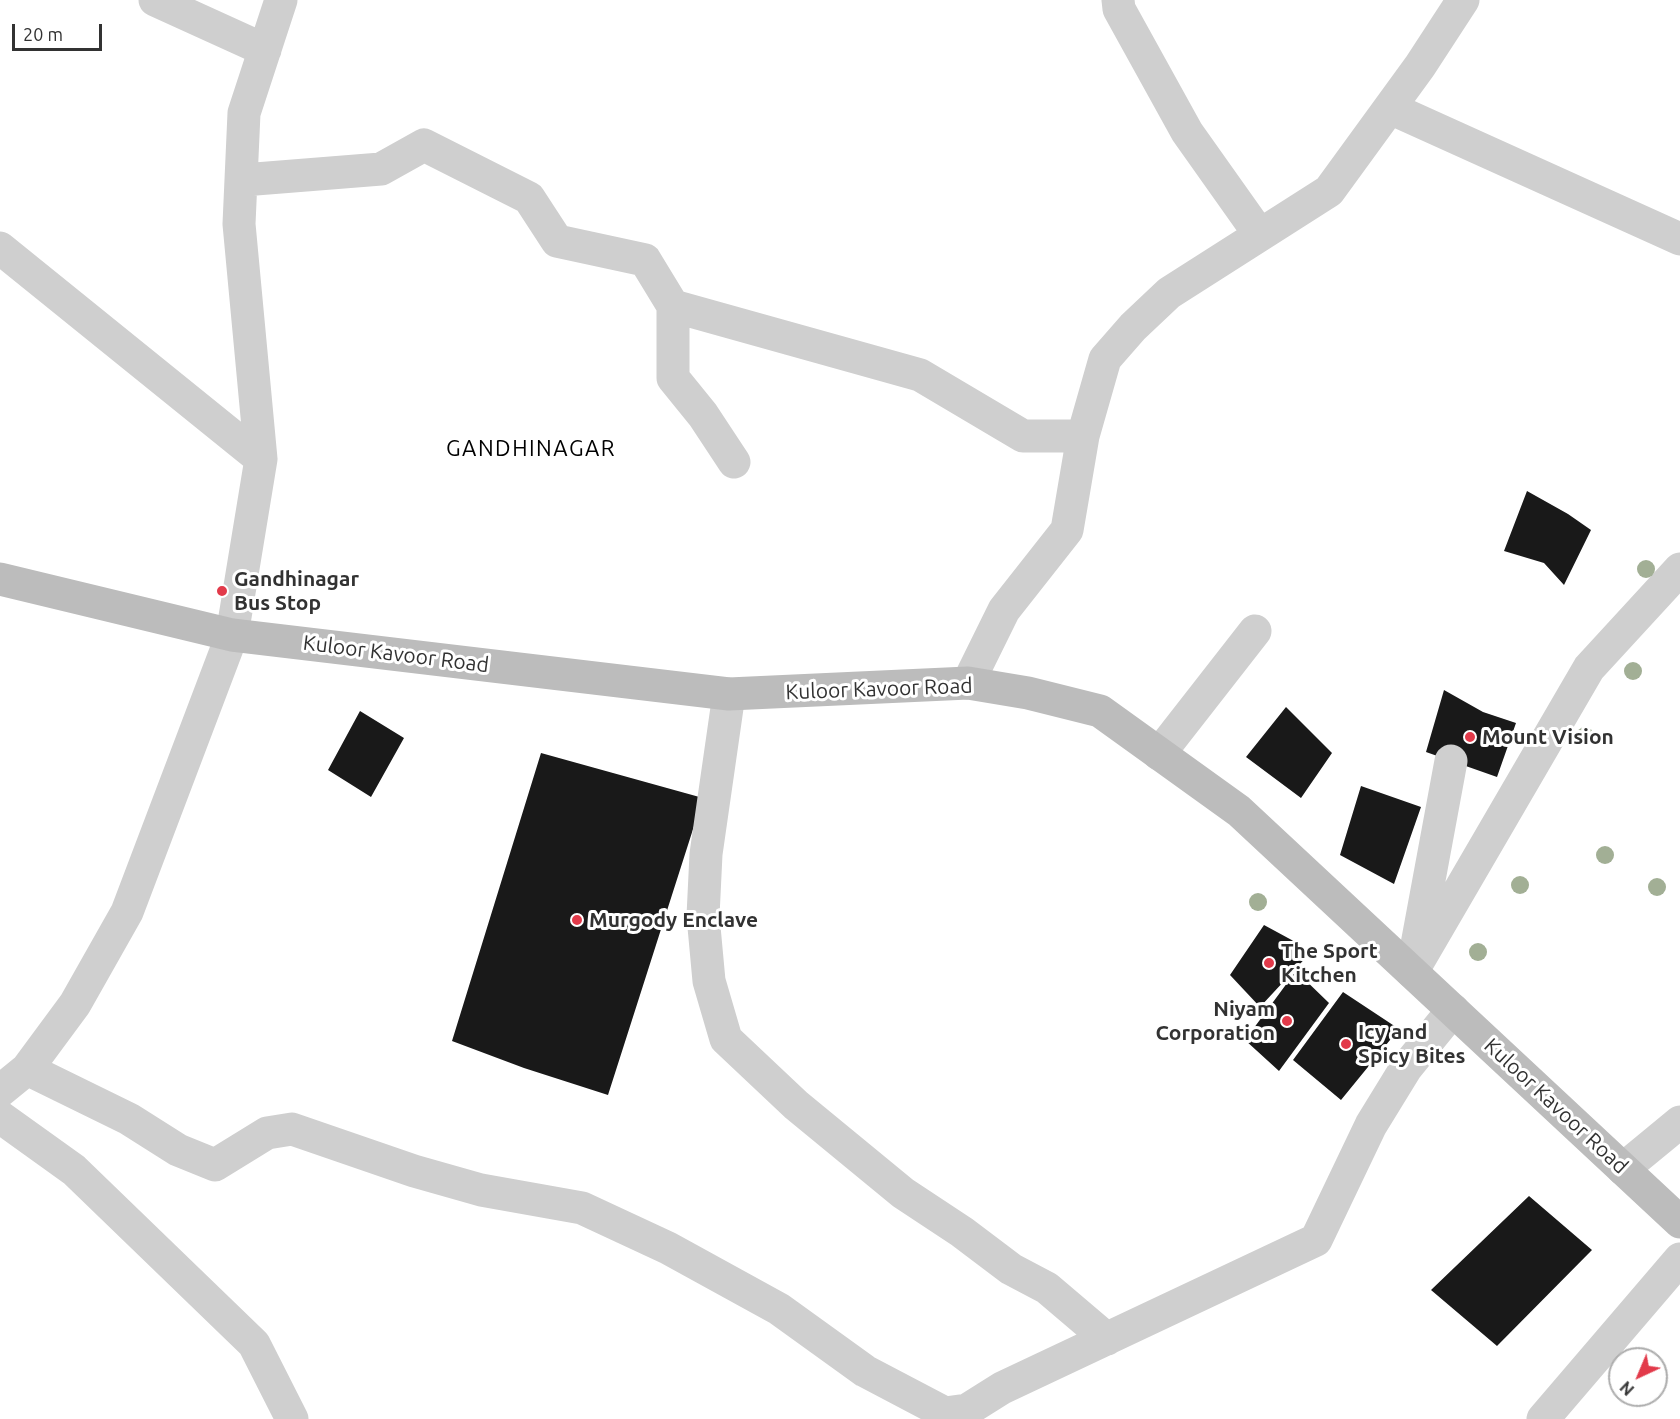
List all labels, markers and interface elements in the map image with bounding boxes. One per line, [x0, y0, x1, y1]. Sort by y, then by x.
scale bar [15, 12, 105, 50]
text: 20 m [23, 24, 63, 44]
district label: GANDHINAGAR [446, 436, 616, 462]
place label: Gandhinagar Bus Stop [234, 566, 359, 616]
marker: Gandhinagar Bus Stop [215, 584, 229, 598]
street label: Kuloor Kavoor Road [302, 630, 490, 678]
street label: Kuloor Kavoor Road [785, 673, 973, 705]
place label: Mount Vision [1482, 724, 1614, 750]
marker: Mount Vision [1463, 730, 1477, 744]
place label: Murgody Enclave [589, 907, 758, 933]
marker: Murgody Enclave [570, 913, 584, 927]
place label: The Sport Kitchen [1281, 938, 1378, 988]
marker: The Sport Kitchen [1262, 956, 1276, 970]
place label: Niyam Corporation [1156, 996, 1275, 1046]
marker: Niyam Corporation [1280, 1014, 1294, 1028]
place label: Icy and Spicy Bites [1358, 1019, 1465, 1069]
street label: Kuloor Kavoor Road [1479, 1033, 1633, 1179]
marker: Icy and Spicy Bites [1339, 1037, 1353, 1051]
north arrow [1608, 1347, 1668, 1407]
text: N [1616, 1378, 1637, 1399]

